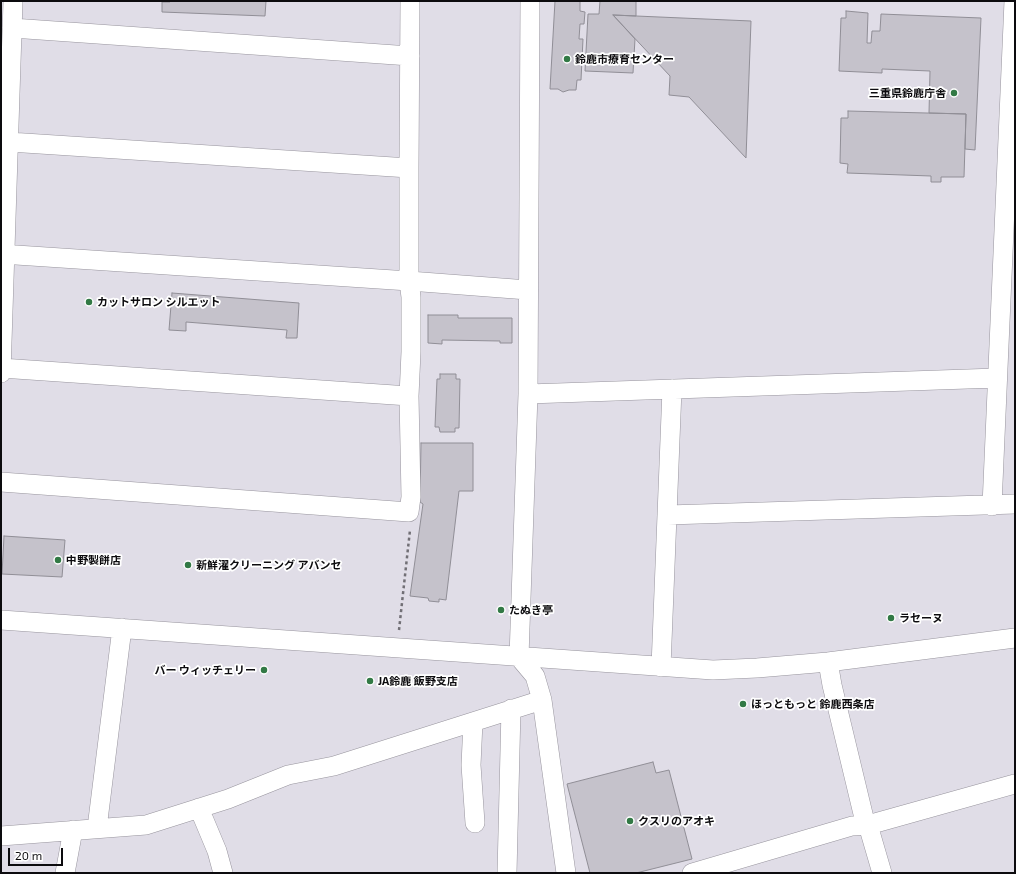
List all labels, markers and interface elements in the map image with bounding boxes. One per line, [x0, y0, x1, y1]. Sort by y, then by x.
place label: 鈴鹿市療育センター [575, 52, 674, 66]
marker: 鈴鹿市療育センター [562, 54, 572, 64]
place label: 三重県鈴鹿庁舎 [869, 86, 946, 100]
marker: 三重県鈴鹿庁舎 [949, 88, 959, 98]
place label: カットサロン シルエット [97, 295, 220, 309]
marker: カットサロン シルエット [84, 297, 94, 307]
place label: 中野製餅店 [66, 553, 121, 567]
marker: 中野製餅店 [53, 555, 63, 565]
place label: 新鮮濯クリーニング アバンセ [196, 558, 341, 572]
marker: 新鮮濯クリーニング アバンセ [183, 560, 193, 570]
place label: たぬき亭 [509, 603, 553, 617]
marker: たぬき亭 [496, 605, 506, 615]
place label: ラセーヌ [899, 611, 943, 625]
marker: ラセーヌ [886, 613, 896, 623]
place label: バー ウィッチェリー [155, 663, 256, 677]
marker: バー ウィッチェリー [259, 665, 269, 675]
place label: JA鈴鹿 飯野支店 [378, 674, 458, 688]
marker: JA鈴鹿 飯野支店 [365, 676, 375, 686]
place label: ほっともっと 鈴鹿西条店 [751, 697, 874, 711]
marker: ほっともっと 鈴鹿西条店 [738, 699, 748, 709]
place label: クスリのアオキ [638, 814, 715, 828]
marker: クスリのアオキ [625, 816, 635, 826]
scale bar [10, 840, 65, 866]
text: 20 m [15, 848, 42, 862]

